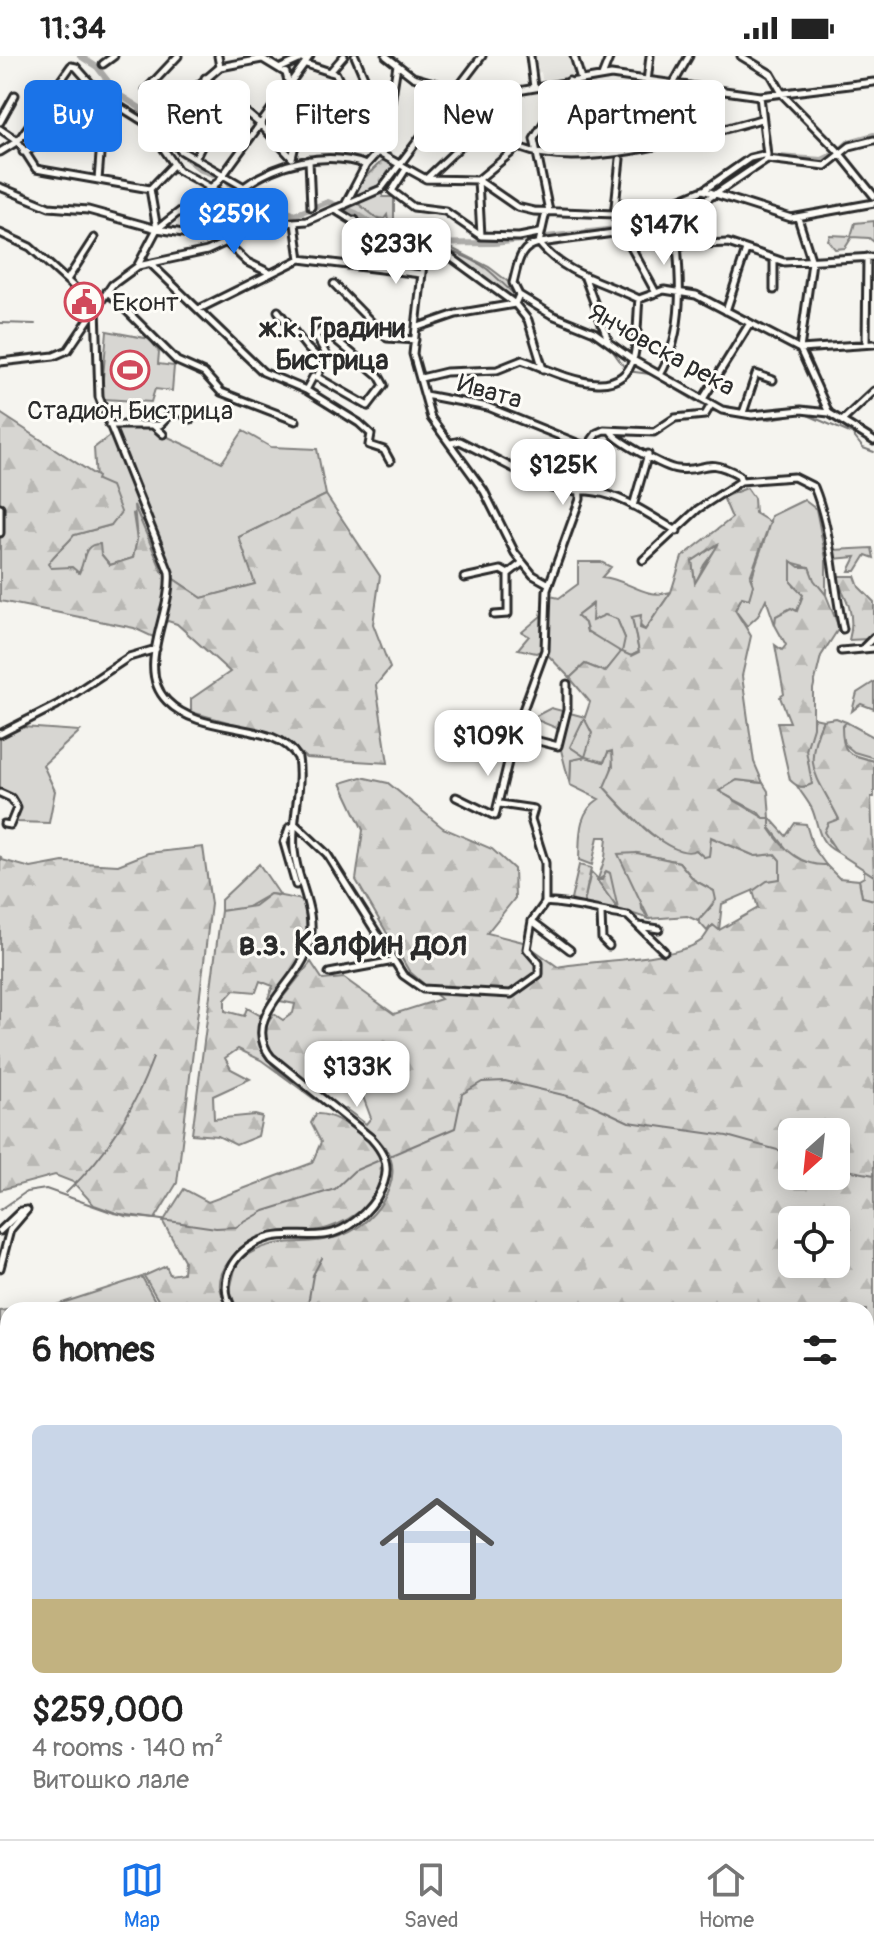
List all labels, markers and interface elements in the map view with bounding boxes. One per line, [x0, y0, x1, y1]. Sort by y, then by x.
text: 11:34 [40, 10, 106, 47]
chip: Buy [24, 80, 122, 152]
chip: Rent [138, 80, 250, 152]
chip: Filters [266, 80, 398, 152]
chip: New [414, 80, 522, 152]
chip: Apartment [538, 80, 725, 152]
pin: $259K [178, 188, 290, 256]
text: $259K [198, 198, 270, 230]
pin: $147K [608, 199, 720, 267]
text: $147K [630, 209, 698, 241]
pin: $233K [340, 218, 452, 286]
text: $233K [360, 228, 432, 260]
public building icon: Еконт [63, 281, 105, 323]
place label: Еконт [112, 287, 179, 319]
street label: Янчовска река [583, 296, 740, 403]
district label: ж.к. Градини Бистрица [258, 311, 406, 378]
sports icon: Стадион Бистрица [109, 349, 151, 391]
street label: Ивата [454, 368, 526, 416]
place label: Стадион Бистрица [27, 395, 233, 427]
pin: $125K [507, 439, 619, 507]
text: $125K [529, 449, 597, 481]
pin: $109K [432, 710, 544, 778]
text: $109K [452, 720, 524, 752]
district label: в.з. Калфин дол [239, 923, 467, 966]
pin: $133K [301, 1041, 413, 1109]
text: $133K [323, 1051, 391, 1083]
north arrow [778, 1118, 850, 1190]
map controls [778, 1118, 850, 1278]
button: locate [778, 1206, 850, 1278]
icon: filters [798, 1328, 842, 1372]
text: 6 homes [32, 1329, 155, 1372]
icon: home [365, 1477, 509, 1621]
text: $259,000 [32, 1689, 184, 1732]
text: 4 rooms · 140 m² [32, 1732, 223, 1764]
text: Витошко лале [32, 1764, 189, 1796]
tab: Map [120, 1858, 164, 1934]
tab: Saved [404, 1858, 459, 1934]
tab: Home [699, 1858, 754, 1934]

